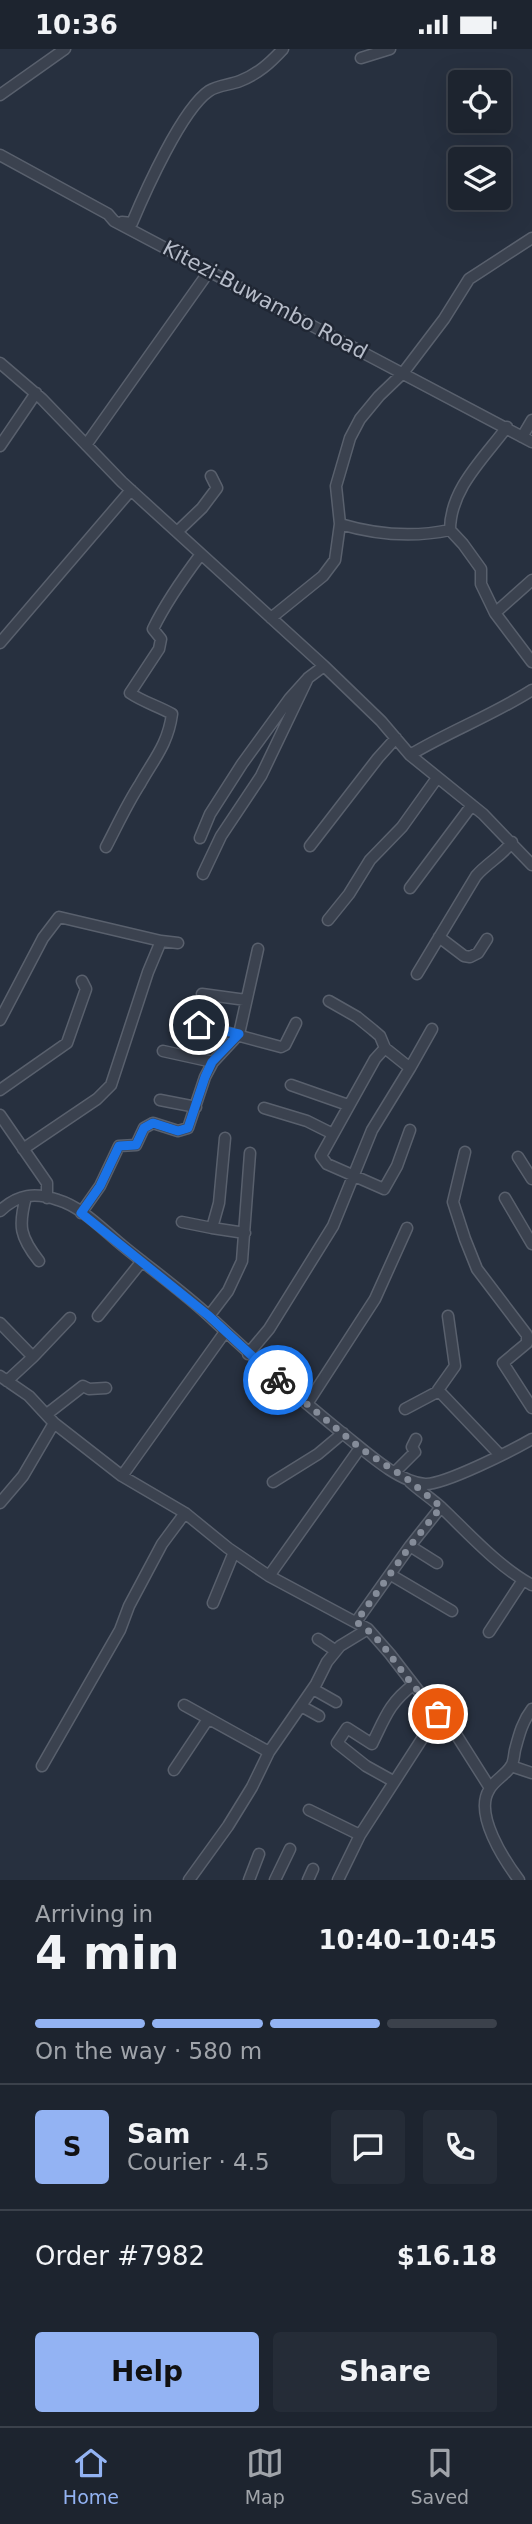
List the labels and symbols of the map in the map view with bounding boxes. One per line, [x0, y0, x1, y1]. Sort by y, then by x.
street label: Kitezi-Buwambo Road [159, 236, 371, 364]
pin [169, 995, 229, 1055]
courier [243, 1345, 313, 1415]
pin [408, 1684, 468, 1744]

